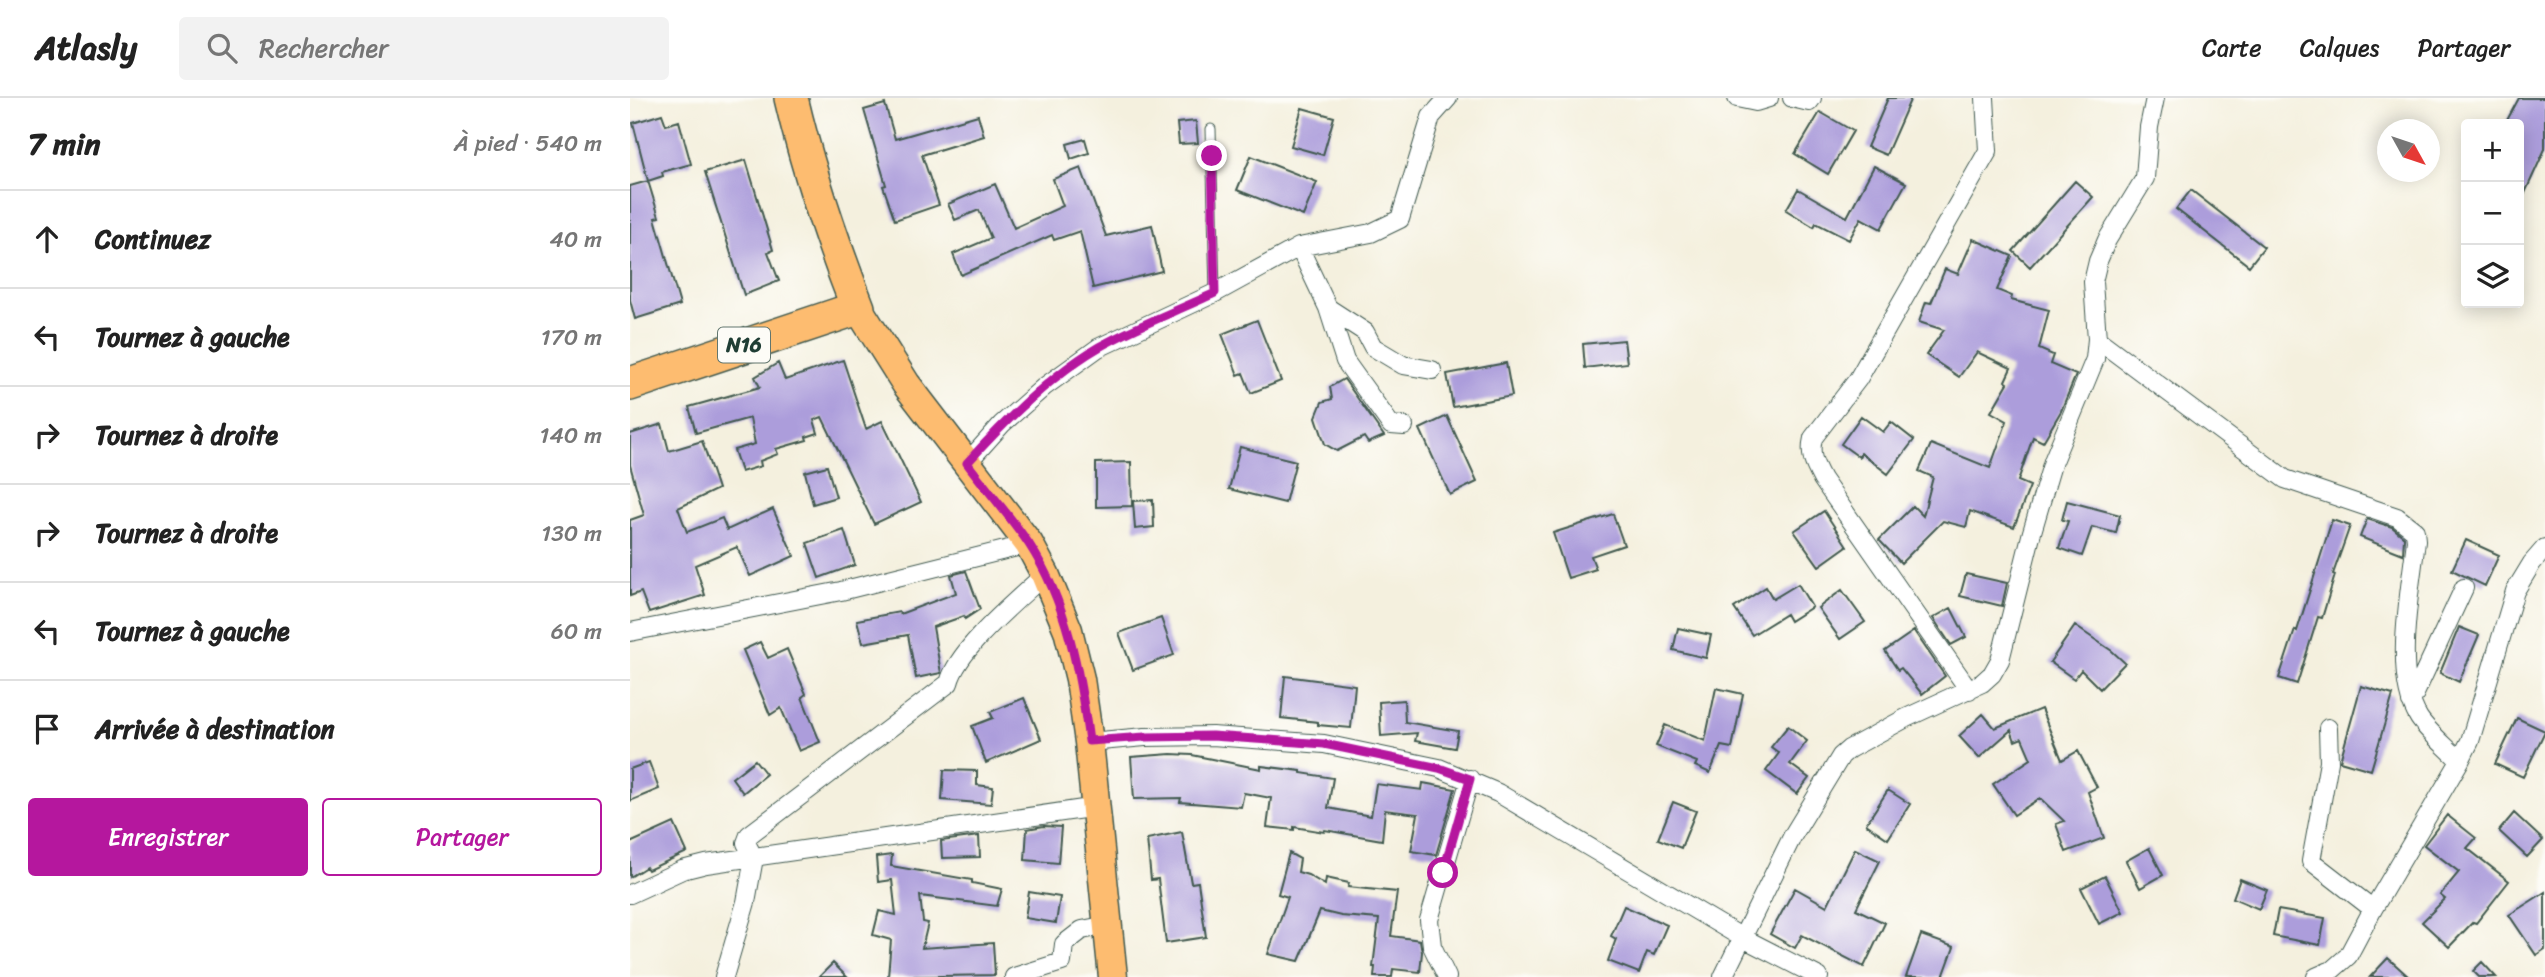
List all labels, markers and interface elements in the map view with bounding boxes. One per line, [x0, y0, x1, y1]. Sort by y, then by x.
search box [179, 17, 669, 80]
text: Atlasly [35, 19, 137, 77]
text: Rechercher [259, 25, 389, 71]
text: Carte [2202, 27, 2262, 69]
text: Calques [2300, 27, 2379, 69]
text: Partager [2417, 27, 2510, 69]
icon: search [203, 29, 241, 67]
text: 7 min [28, 117, 100, 171]
north arrow [2377, 119, 2440, 182]
map controls [2461, 119, 2524, 308]
button: + [2461, 119, 2524, 182]
text: À pied · 540 m [454, 123, 602, 164]
route end [1196, 140, 1227, 171]
button: − [2461, 182, 2524, 245]
text: Continuez [95, 216, 211, 262]
text: 40 m [549, 219, 602, 260]
icon: ahead [28, 220, 66, 258]
button: layers [2461, 245, 2524, 308]
text: Tournez à gauche [95, 314, 290, 360]
text: 170 m [541, 317, 602, 358]
icon: left [28, 318, 66, 356]
road number: N16 [718, 328, 770, 362]
text: Tournez à droite [95, 412, 278, 458]
text: 140 m [540, 415, 602, 456]
icon: right [28, 416, 66, 454]
text: Tournez à droite [95, 510, 278, 556]
text: 130 m [541, 513, 602, 554]
icon: right [28, 514, 66, 552]
text: Tournez à gauche [95, 608, 290, 654]
text: 60 m [551, 611, 602, 652]
icon: left [28, 612, 66, 650]
text: Arrivée à destination [95, 706, 335, 752]
icon: arrive [28, 710, 66, 748]
button: Enregistrer [28, 798, 308, 876]
button: Partager [322, 798, 602, 876]
route start [1427, 857, 1458, 888]

